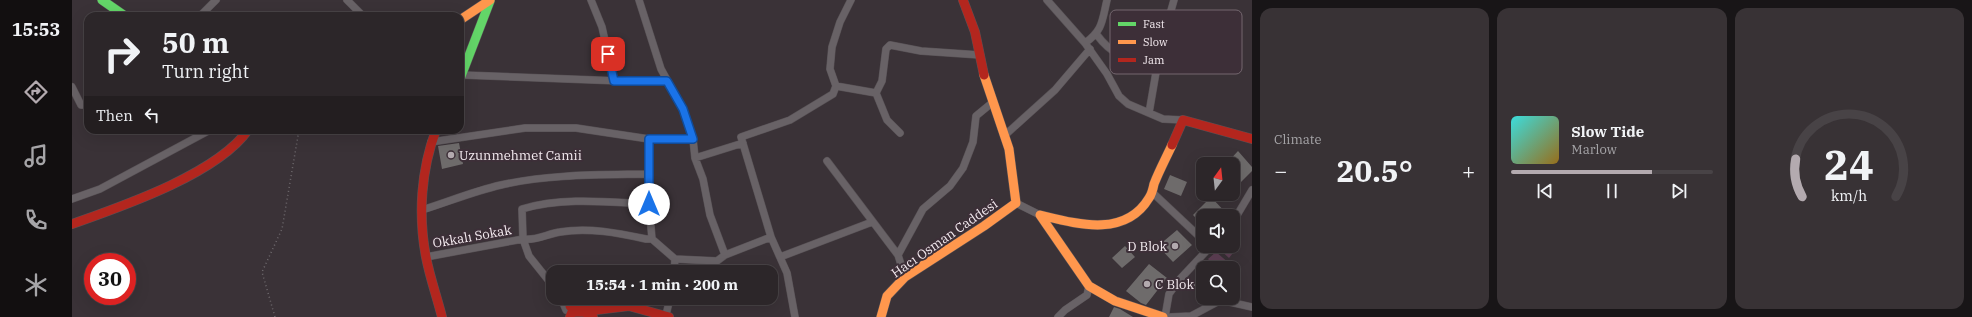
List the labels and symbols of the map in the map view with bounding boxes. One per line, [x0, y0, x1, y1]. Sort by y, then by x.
legend [1110, 10, 1242, 74]
text: Fast [1143, 17, 1165, 31]
text: Slow [1143, 35, 1168, 49]
pin [591, 37, 625, 71]
text: Jam [1143, 53, 1165, 67]
place label: Uzunmehmet Camii [459, 147, 582, 164]
marker: Uzunmehmet Camii [446, 150, 456, 160]
north arrow [1196, 157, 1240, 201]
position arrow [628, 183, 670, 225]
street label: Hacı Osman Caddesi [888, 195, 1001, 282]
street label: Okkalı Sokak [431, 221, 513, 252]
place label: D Blok [1127, 238, 1167, 255]
marker: D Blok [1170, 241, 1180, 251]
speed limit sign: 30 [84, 253, 136, 305]
place label: C Blok [1155, 276, 1194, 293]
marker: C Blok [1142, 279, 1152, 289]

